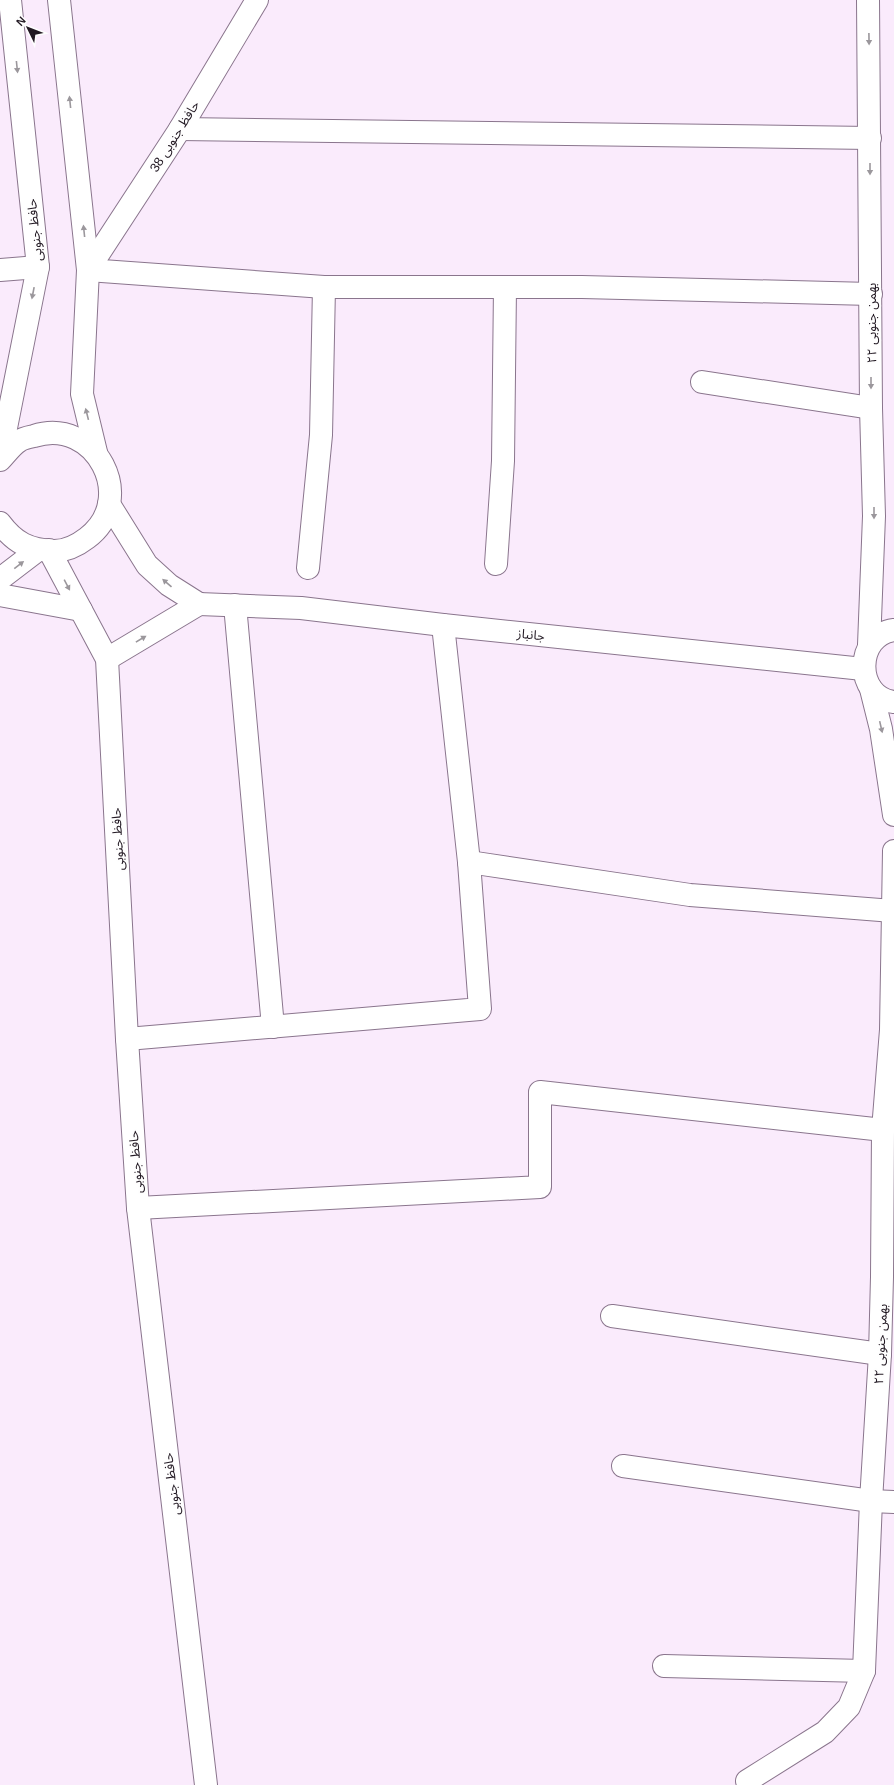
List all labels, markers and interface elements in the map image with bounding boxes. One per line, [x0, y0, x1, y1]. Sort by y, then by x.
north arrow [8, 8, 48, 48]
text: N [14, 14, 28, 28]
one-way arrow [865, 33, 872, 45]
one-way arrow [14, 61, 20, 73]
one-way arrow [67, 96, 73, 108]
street label: حافظ جنوبی 38 [147, 98, 203, 175]
one-way arrow [867, 163, 873, 176]
street label: حافظ جنوبی [24, 197, 46, 262]
one-way arrow [80, 225, 87, 237]
street label: ۲۲ بهمن جنوبی [864, 283, 880, 363]
one-way arrow [29, 287, 35, 299]
one-way arrow [868, 377, 874, 390]
one-way arrow [84, 408, 90, 420]
one-way arrow [871, 507, 877, 520]
one-way arrow [13, 560, 24, 569]
one-way arrow [161, 578, 172, 587]
one-way arrow [64, 579, 70, 591]
street label: جانباز [515, 625, 546, 643]
one-way arrow [135, 636, 147, 643]
one-way arrow [878, 720, 884, 733]
street label: حافظ جنوبی [108, 807, 128, 871]
street label: حافظ جنوبی [126, 1130, 146, 1194]
street label: ۲۲ بهمن جنوبی [871, 1303, 891, 1385]
street label: حافظ جنوبی [160, 1451, 184, 1516]

